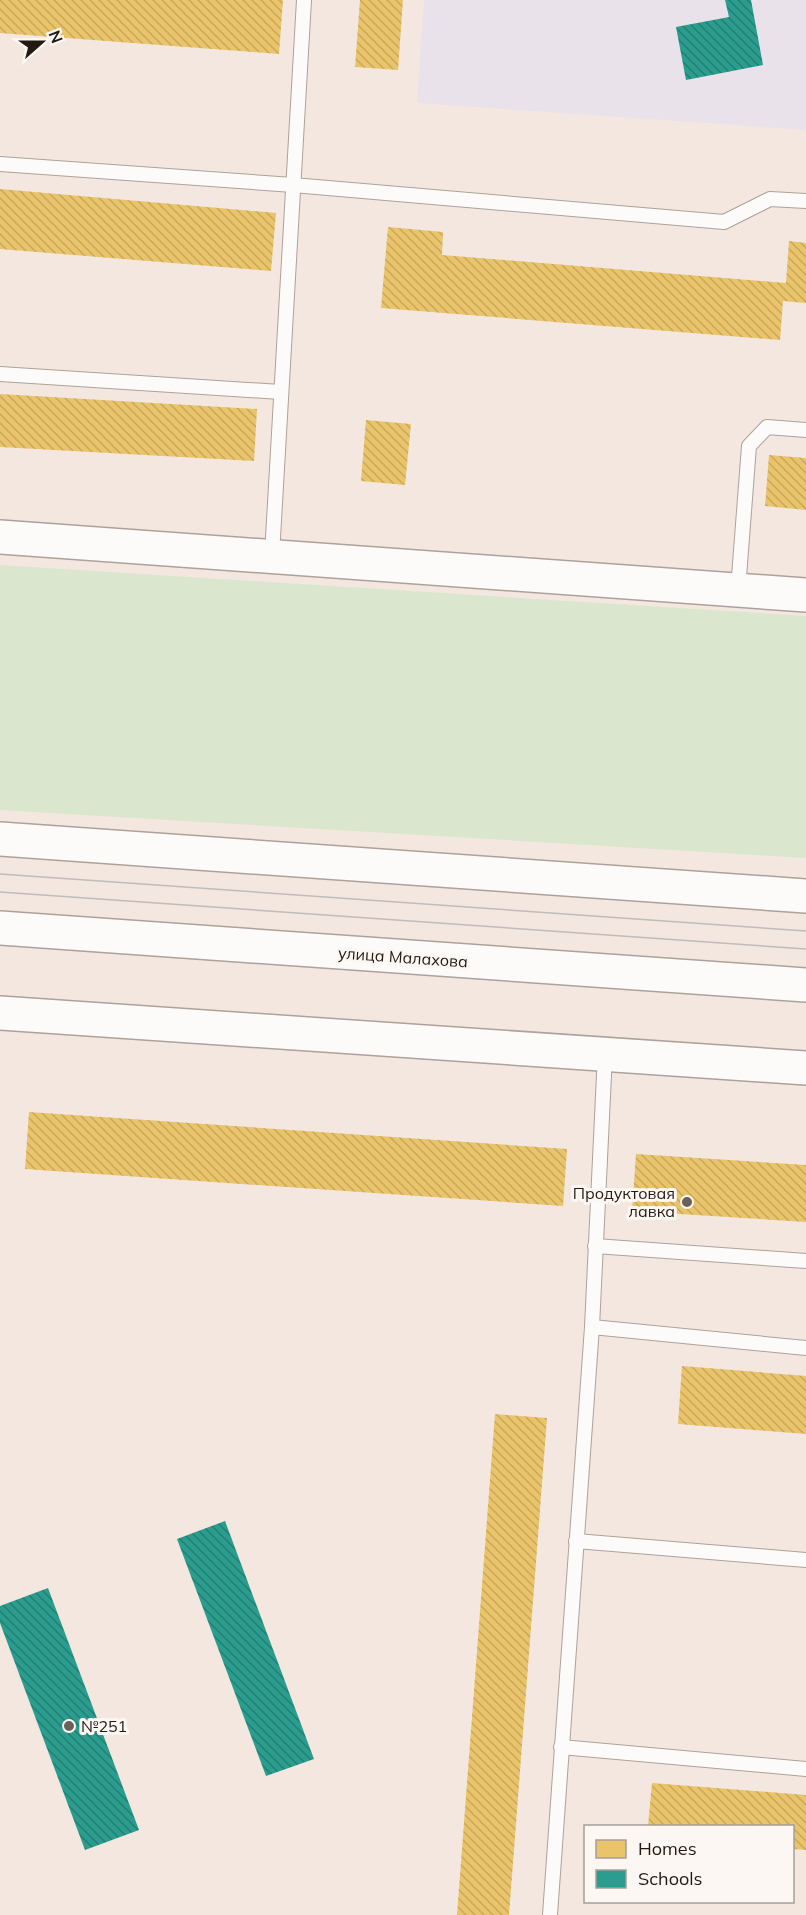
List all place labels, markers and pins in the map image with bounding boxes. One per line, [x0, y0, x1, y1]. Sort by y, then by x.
place label: Продуктовая лавка [573, 1183, 675, 1221]
marker: Продуктовая лавка [680, 1195, 694, 1209]
place label: №251 [81, 1716, 127, 1736]
marker: №251 [62, 1719, 76, 1733]

